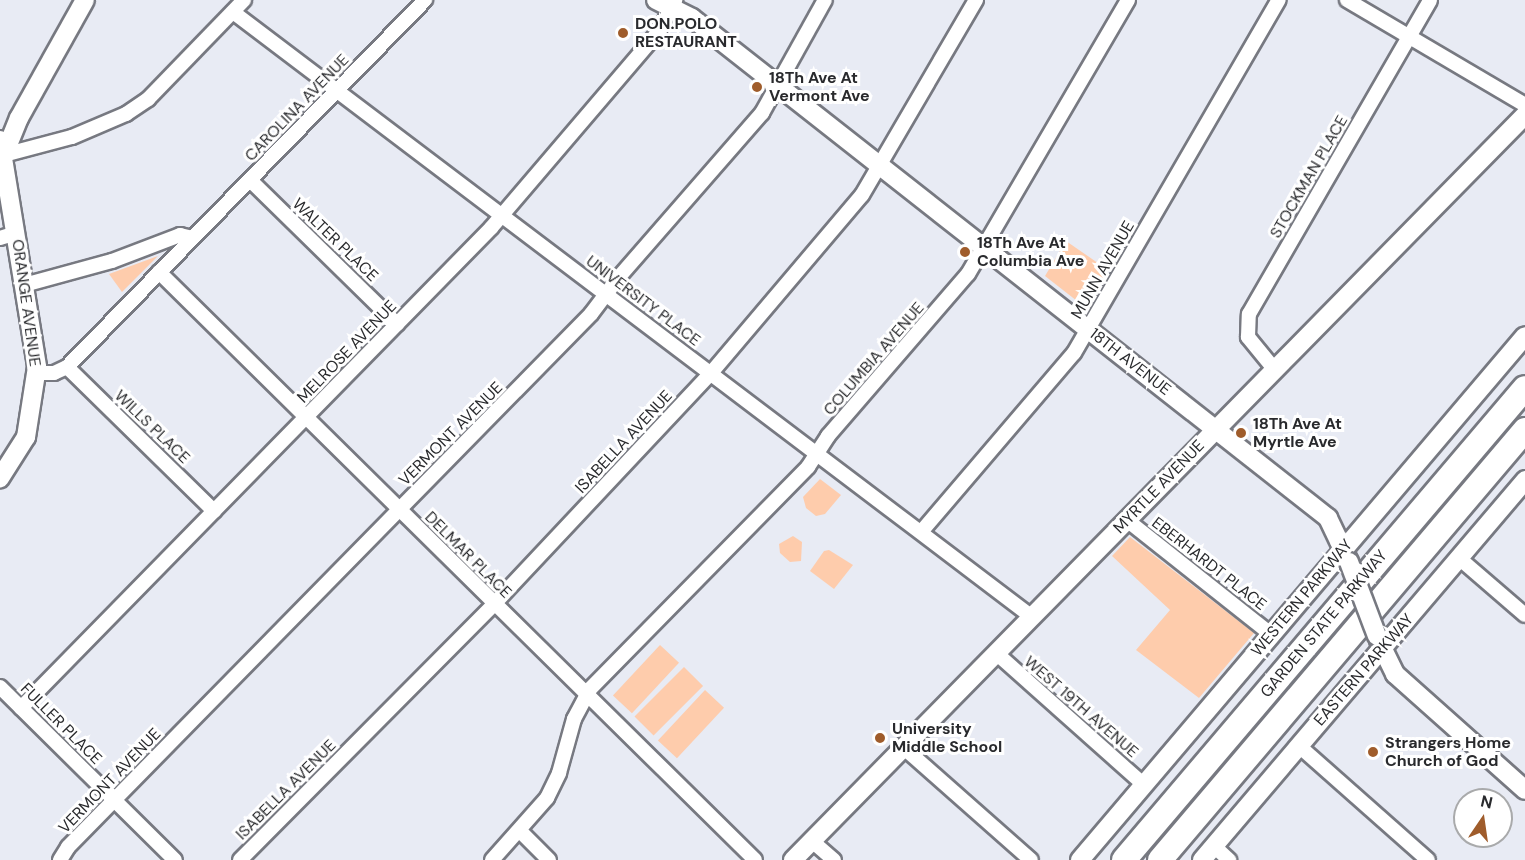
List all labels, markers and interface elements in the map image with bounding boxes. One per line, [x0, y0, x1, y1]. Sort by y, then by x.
place label: DON.POLO RESTAURANT [635, 14, 737, 52]
marker: DON.POLO RESTAURANT [616, 26, 630, 40]
street label: CAROLINA AVENUE [241, 51, 353, 165]
place label: 18Th Ave At Vermont Ave [769, 68, 870, 106]
marker: 18Th Ave At Vermont Ave [750, 80, 764, 94]
street label: STOCKMAN PLACE [1266, 112, 1352, 242]
street label: WALTER PLACE [288, 194, 382, 286]
street label: MUNN AVENUE [1067, 218, 1139, 322]
place label: 18Th Ave At Columbia Ave [977, 233, 1084, 271]
street label: ORANGE AVENUE [8, 238, 44, 368]
marker: 18Th Ave At Columbia Ave [958, 245, 972, 259]
street label: UNIVERSITY PLACE [582, 252, 704, 350]
street label: MELROSE AVENUE [293, 297, 401, 407]
street label: COLUMBIA AVENUE [820, 299, 928, 419]
street label: 18TH AVENUE [1086, 324, 1174, 400]
street label: VERMONT AVENUE [395, 378, 507, 490]
street label: WILLS PLACE [110, 386, 194, 468]
street label: ISABELLA AVENUE [571, 387, 677, 497]
place label: 18Th Ave At Myrtle Ave [1253, 414, 1342, 452]
marker: 18Th Ave At Myrtle Ave [1234, 426, 1248, 440]
street label: MYRTLE AVENUE [1110, 436, 1208, 538]
street label: DELMAR PLACE [421, 508, 515, 602]
street label: EBERHARDT PLACE [1148, 513, 1270, 615]
street label: WESTERN PARKWAY [1247, 536, 1357, 660]
street label: GARDEN STATE PARKWAY [1257, 546, 1391, 702]
street label: EASTERN PARKWAY [1310, 610, 1418, 730]
street label: WEST 19TH AVENUE [1020, 652, 1142, 762]
street label: FULLER PLACE [16, 679, 106, 769]
place label: University Middle School [892, 719, 1002, 757]
street label: VERMONT AVENUE [55, 724, 165, 838]
marker: University Middle School [873, 731, 887, 745]
place label: Strangers Home Church of God [1385, 733, 1511, 771]
street label: ISABELLA AVENUE [232, 736, 340, 844]
marker: Strangers Home Church of God [1366, 745, 1380, 759]
north arrow [1453, 788, 1513, 848]
text: N [1479, 790, 1495, 813]

